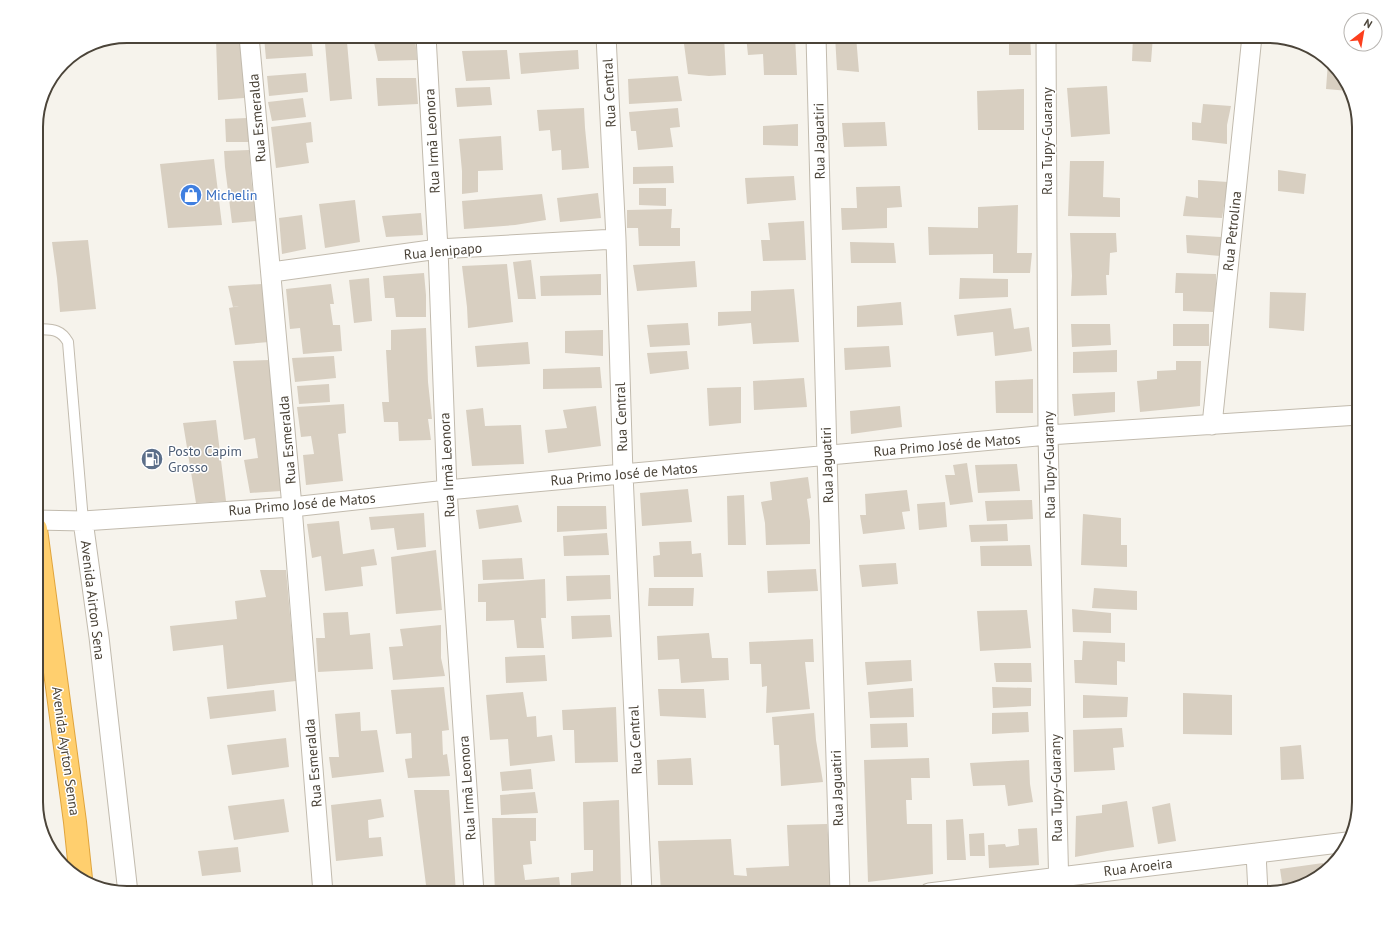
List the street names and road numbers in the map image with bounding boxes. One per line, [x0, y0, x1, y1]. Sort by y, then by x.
street label: Rua Central [598, 58, 620, 128]
street label: Rua Esmeralda [244, 73, 270, 163]
street label: Rua Tupy-Guarany [1038, 87, 1056, 195]
street label: Rua Irmã Leonora [420, 88, 444, 194]
street label: Rua Jaguatiri [809, 103, 829, 179]
street label: Rua Petrolina [1219, 190, 1245, 272]
street label: Rua Jenipapo [403, 239, 483, 263]
street label: Rua Central [611, 382, 631, 452]
street label: Rua Esmeralda [274, 395, 300, 485]
street label: Rua Tupy-Guarany [1039, 411, 1059, 519]
street label: Rua Irmã Leonora [435, 412, 459, 518]
street label: Rua Jaguatiri [817, 426, 837, 504]
street label: Rua Primo José de Matos [873, 430, 1021, 460]
street label: Rua Primo José de Matos [550, 459, 698, 489]
street label: Rua Primo José de Matos [228, 489, 376, 519]
street label: Avenida Airton Sena [77, 539, 109, 661]
street label: Avenida Ayrton Senna [48, 685, 84, 817]
street label: Rua Central [624, 705, 646, 775]
street label: Rua Esmeralda [300, 718, 326, 808]
street label: Rua Tupy-Guarany [1046, 734, 1066, 842]
street label: Rua Irmã Leonora [454, 735, 480, 841]
street label: Rua Jaguatiri [827, 749, 847, 827]
street label: Rua Aroeira [1103, 854, 1173, 880]

